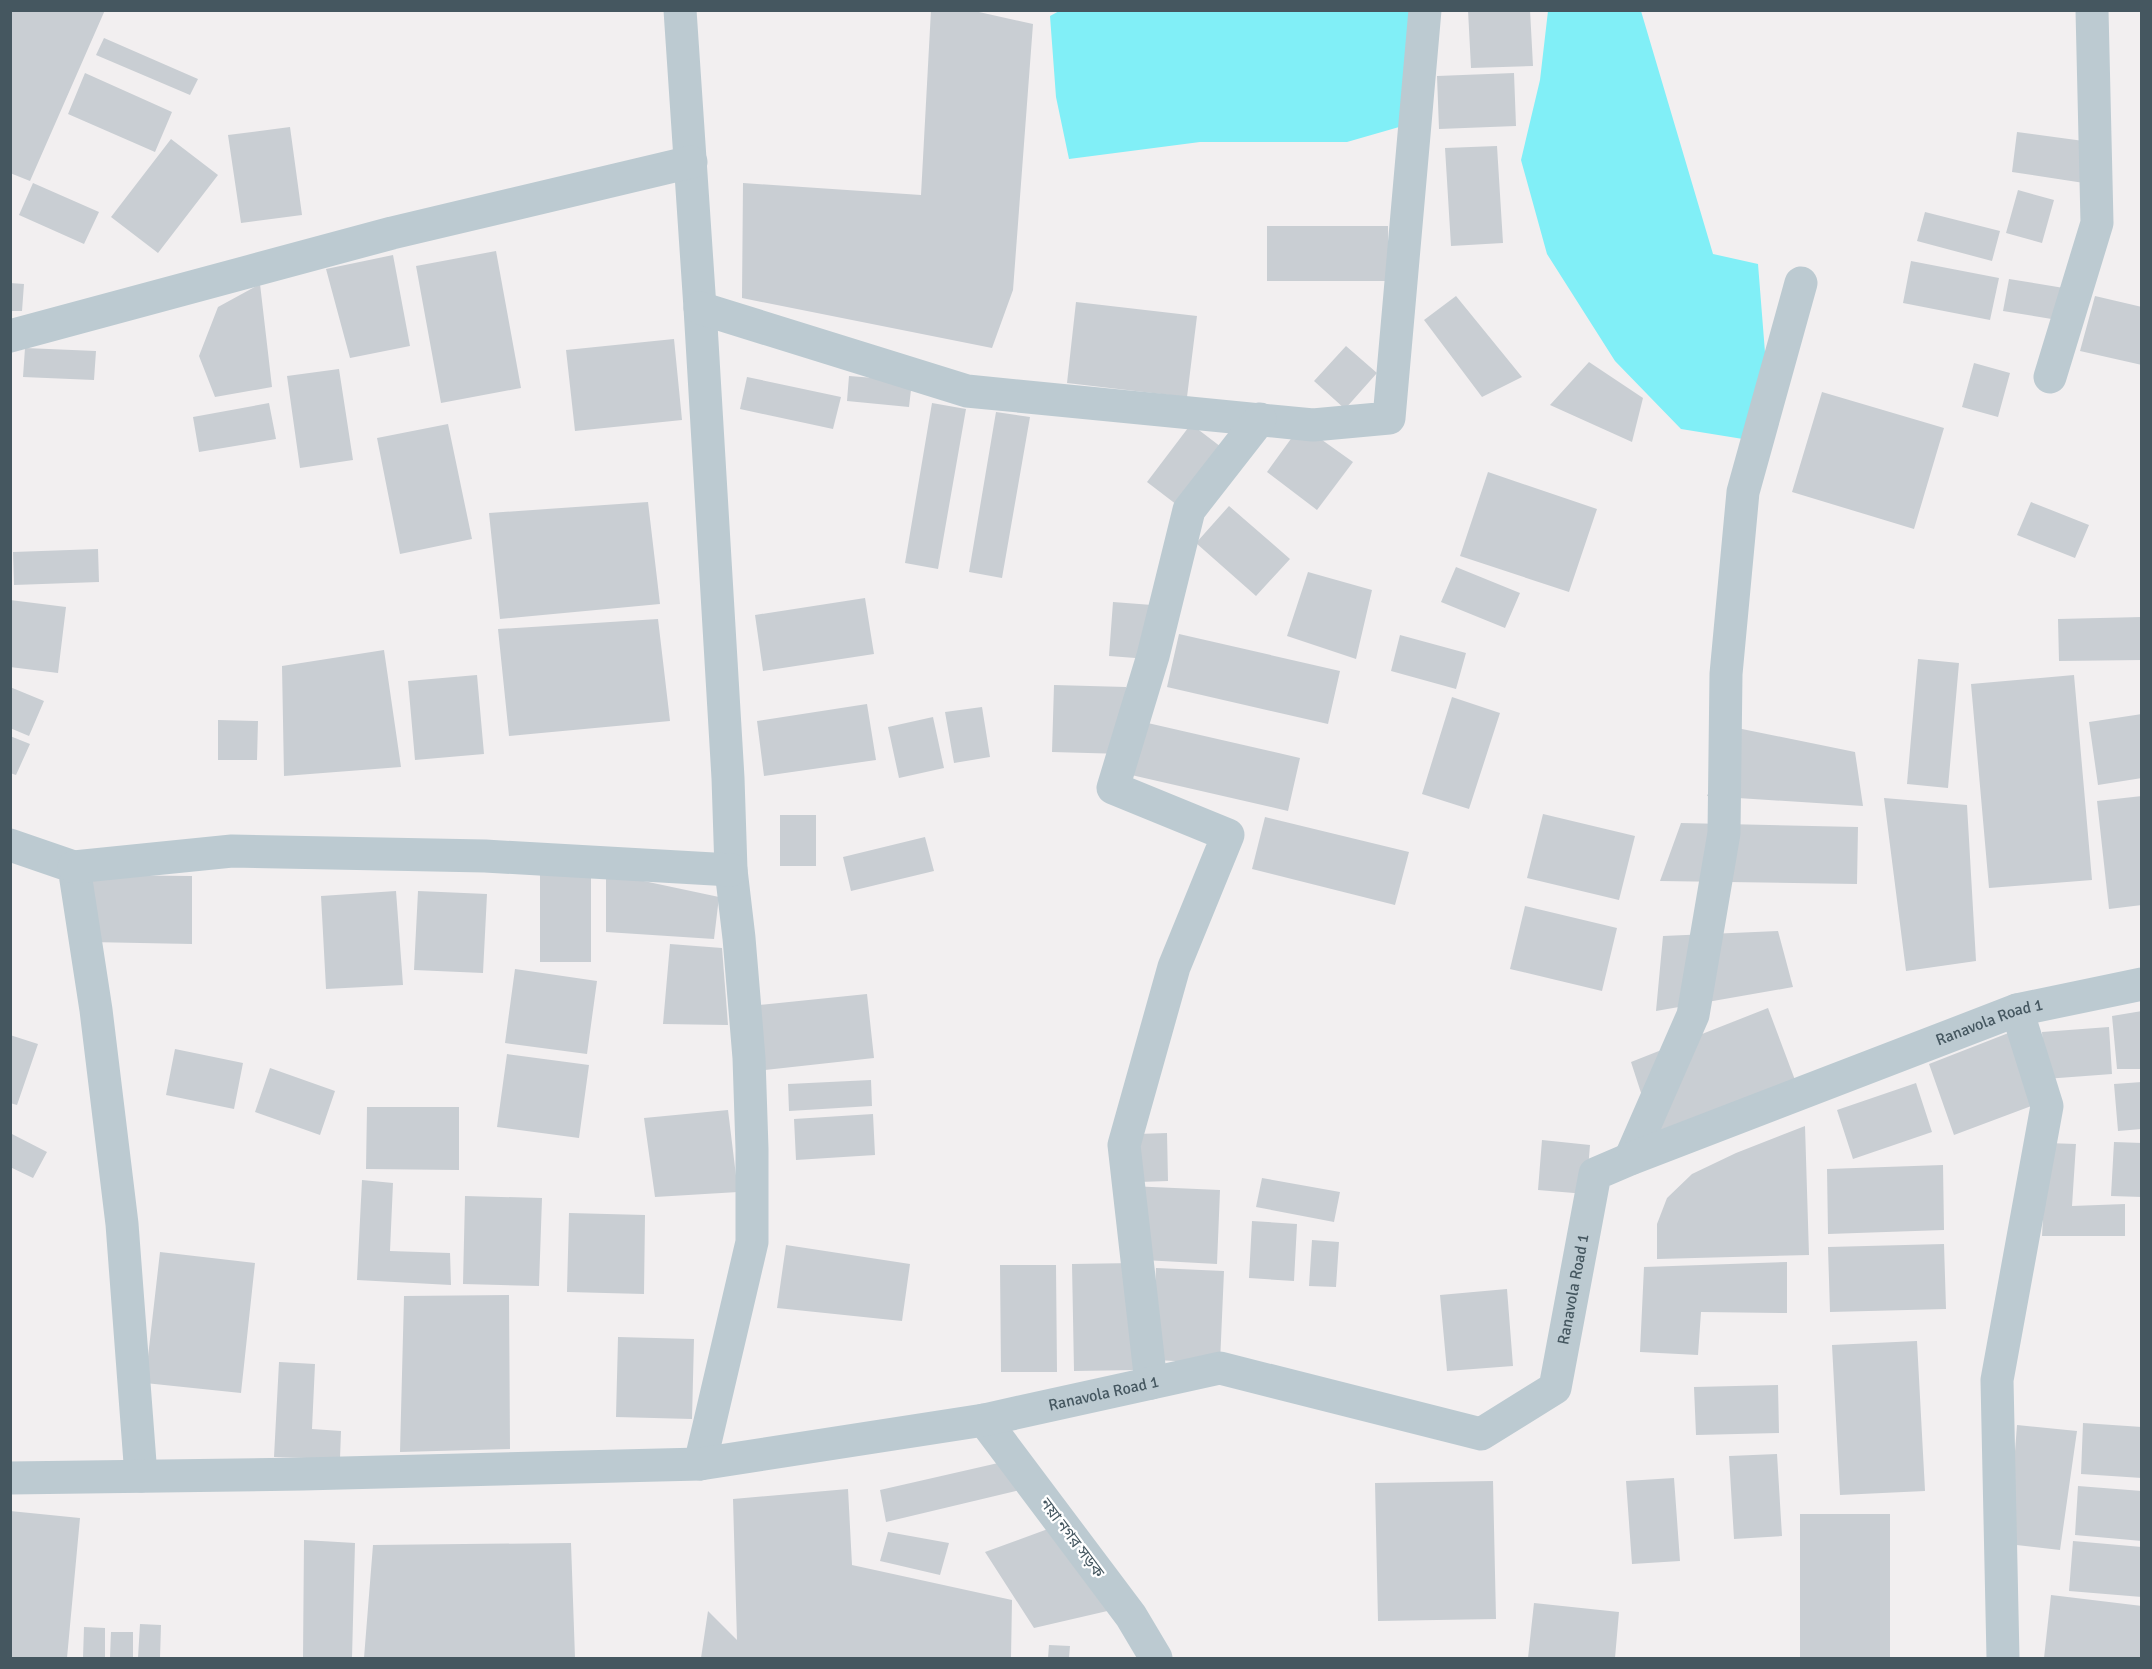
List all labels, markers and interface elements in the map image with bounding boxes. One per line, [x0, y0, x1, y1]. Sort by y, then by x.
street label: Ranavola Road 1 [1933, 995, 2045, 1050]
street label: Ranavola Road 1 [1553, 1232, 1594, 1346]
street label: Ranavola Road 1 [1047, 1372, 1161, 1416]
street label: নয়া নগর সড়ক [1035, 1493, 1109, 1583]

